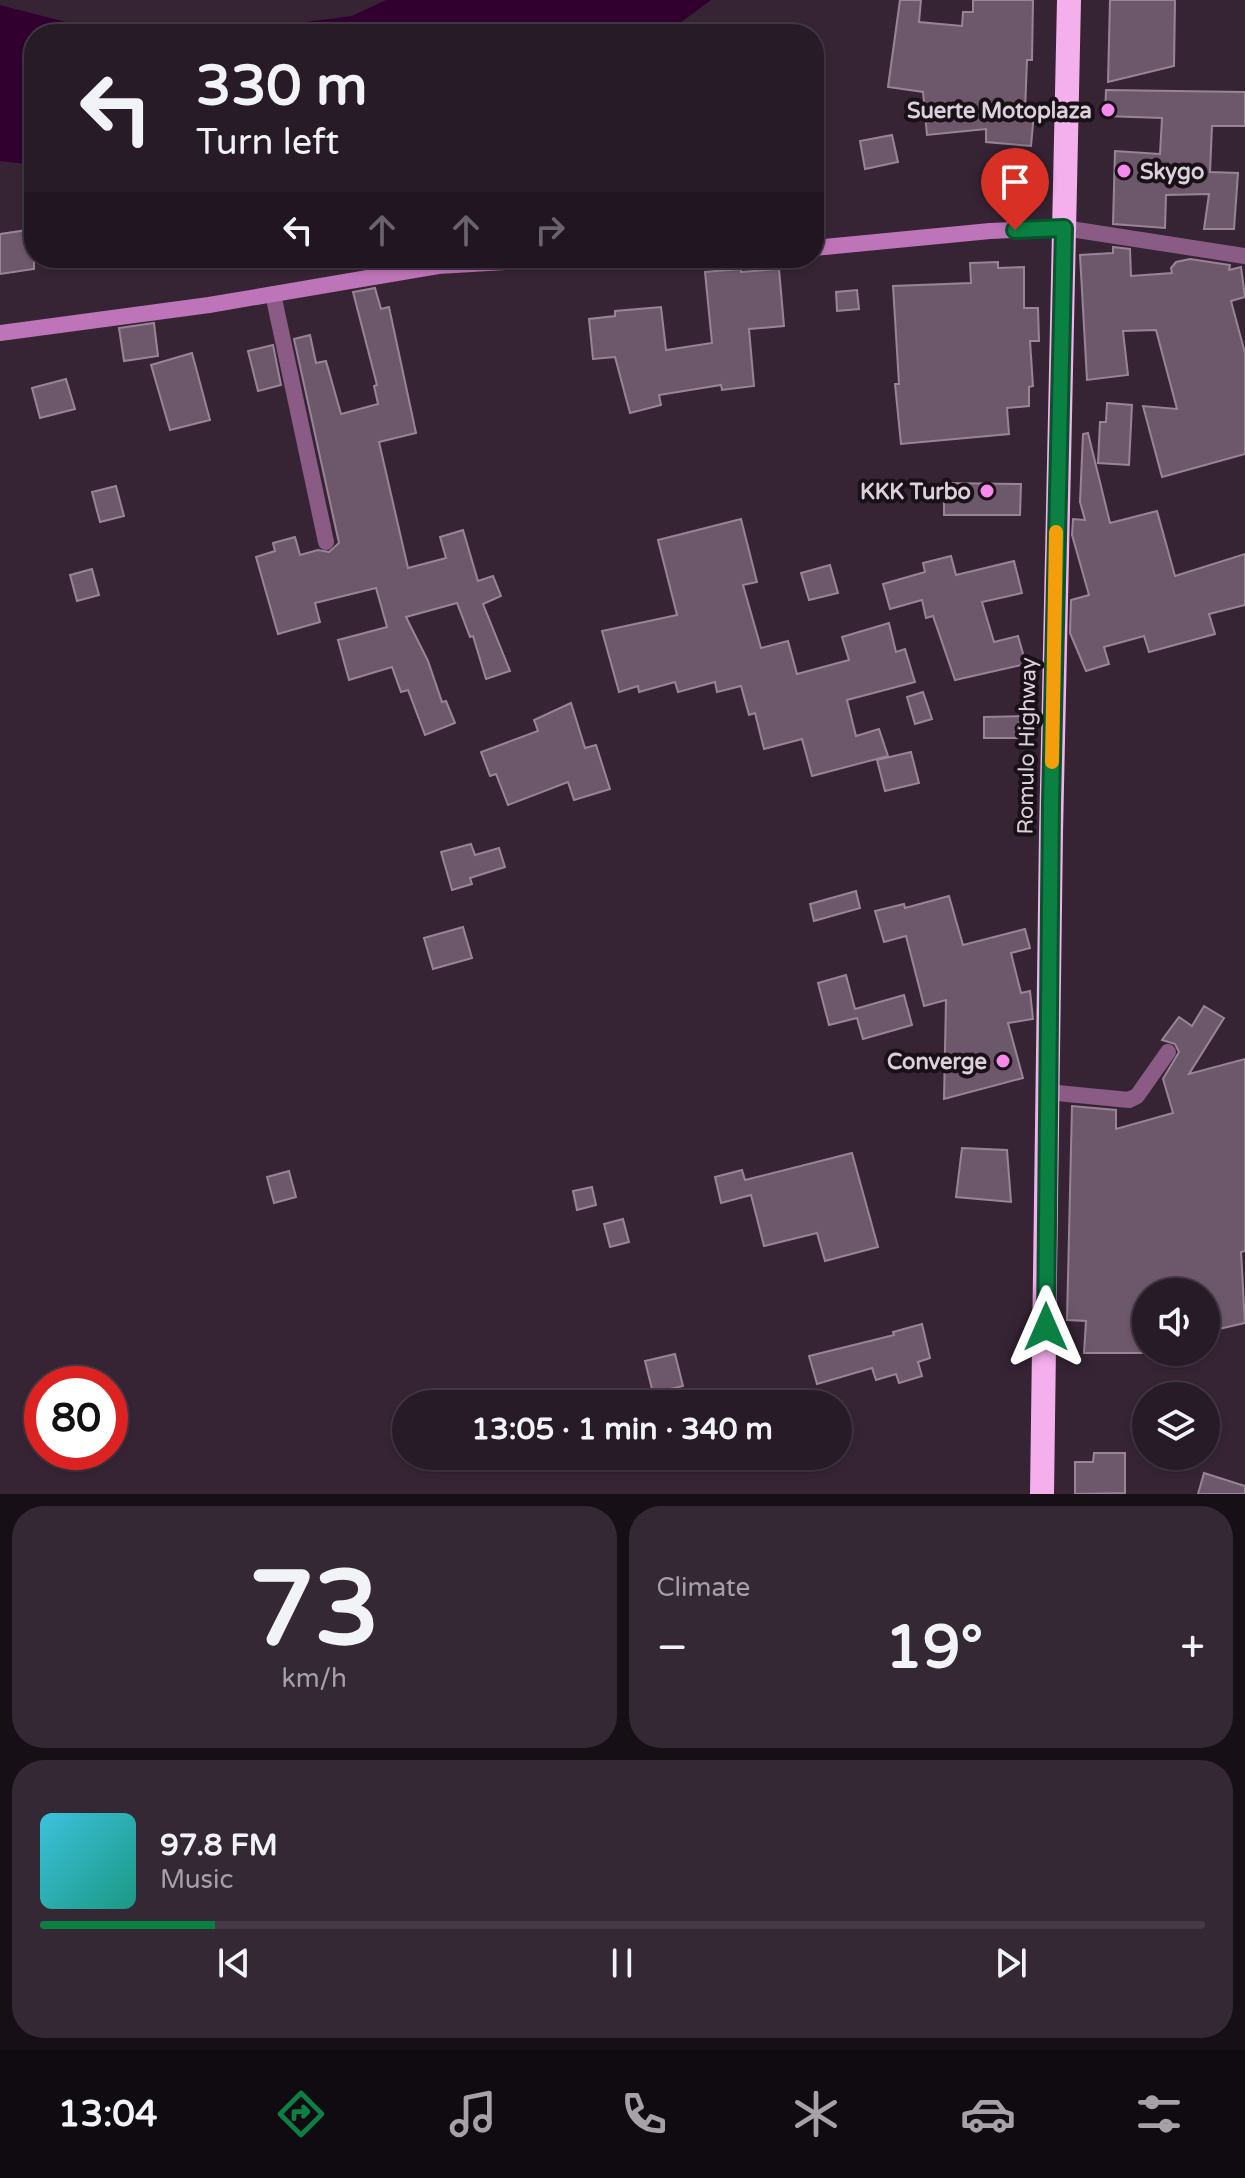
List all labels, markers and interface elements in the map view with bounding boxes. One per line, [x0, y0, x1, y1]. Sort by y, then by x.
text: 330 m [196, 53, 367, 120]
icon: left [64, 56, 168, 160]
place label: Suerte Motoplaza [907, 98, 1092, 124]
marker: Suerte Motoplaza [1099, 101, 1117, 119]
text: Turn left [196, 121, 339, 164]
pin [981, 148, 1049, 230]
place label: Skygo [1140, 159, 1204, 185]
icon: arrive [993, 160, 1037, 204]
marker: Skygo [1115, 162, 1133, 180]
icon: left [276, 208, 320, 252]
icon: ahead [360, 208, 404, 252]
icon: ahead [444, 208, 488, 252]
icon: right [528, 208, 572, 252]
place label: KKK Turbo [860, 479, 971, 505]
marker: KKK Turbo [978, 482, 996, 500]
street label: Romulo Highway [1012, 657, 1042, 835]
place label: Converge [887, 1049, 987, 1075]
marker: Converge [994, 1052, 1012, 1070]
map controls [1132, 1278, 1220, 1470]
button: sound [1132, 1278, 1220, 1366]
position arrow [1004, 1285, 1088, 1369]
speed limit sign: 80 [24, 1366, 128, 1470]
button: layers [1132, 1382, 1220, 1470]
text: 13:05 · 1 min · 340 m [471, 1411, 773, 1448]
text: 73 [249, 1548, 380, 1673]
text: Climate [657, 1572, 750, 1603]
text: 19° [885, 1612, 983, 1684]
text: − [657, 1622, 688, 1675]
text: + [1180, 1622, 1205, 1675]
text: km/h [282, 1663, 347, 1694]
text: 97.8 FM [160, 1827, 278, 1864]
text: Music [160, 1864, 233, 1895]
icon: previous [212, 1941, 256, 1985]
icon: pause [600, 1941, 644, 1985]
icon: next [989, 1941, 1033, 1985]
icon: directions [273, 2086, 329, 2142]
icon: music [445, 2086, 501, 2142]
icon: phone [616, 2086, 672, 2142]
icon: climate [788, 2086, 844, 2142]
icon: car [960, 2086, 1016, 2142]
icon: filters [1131, 2086, 1187, 2142]
text: 13:04 [58, 2093, 158, 2136]

